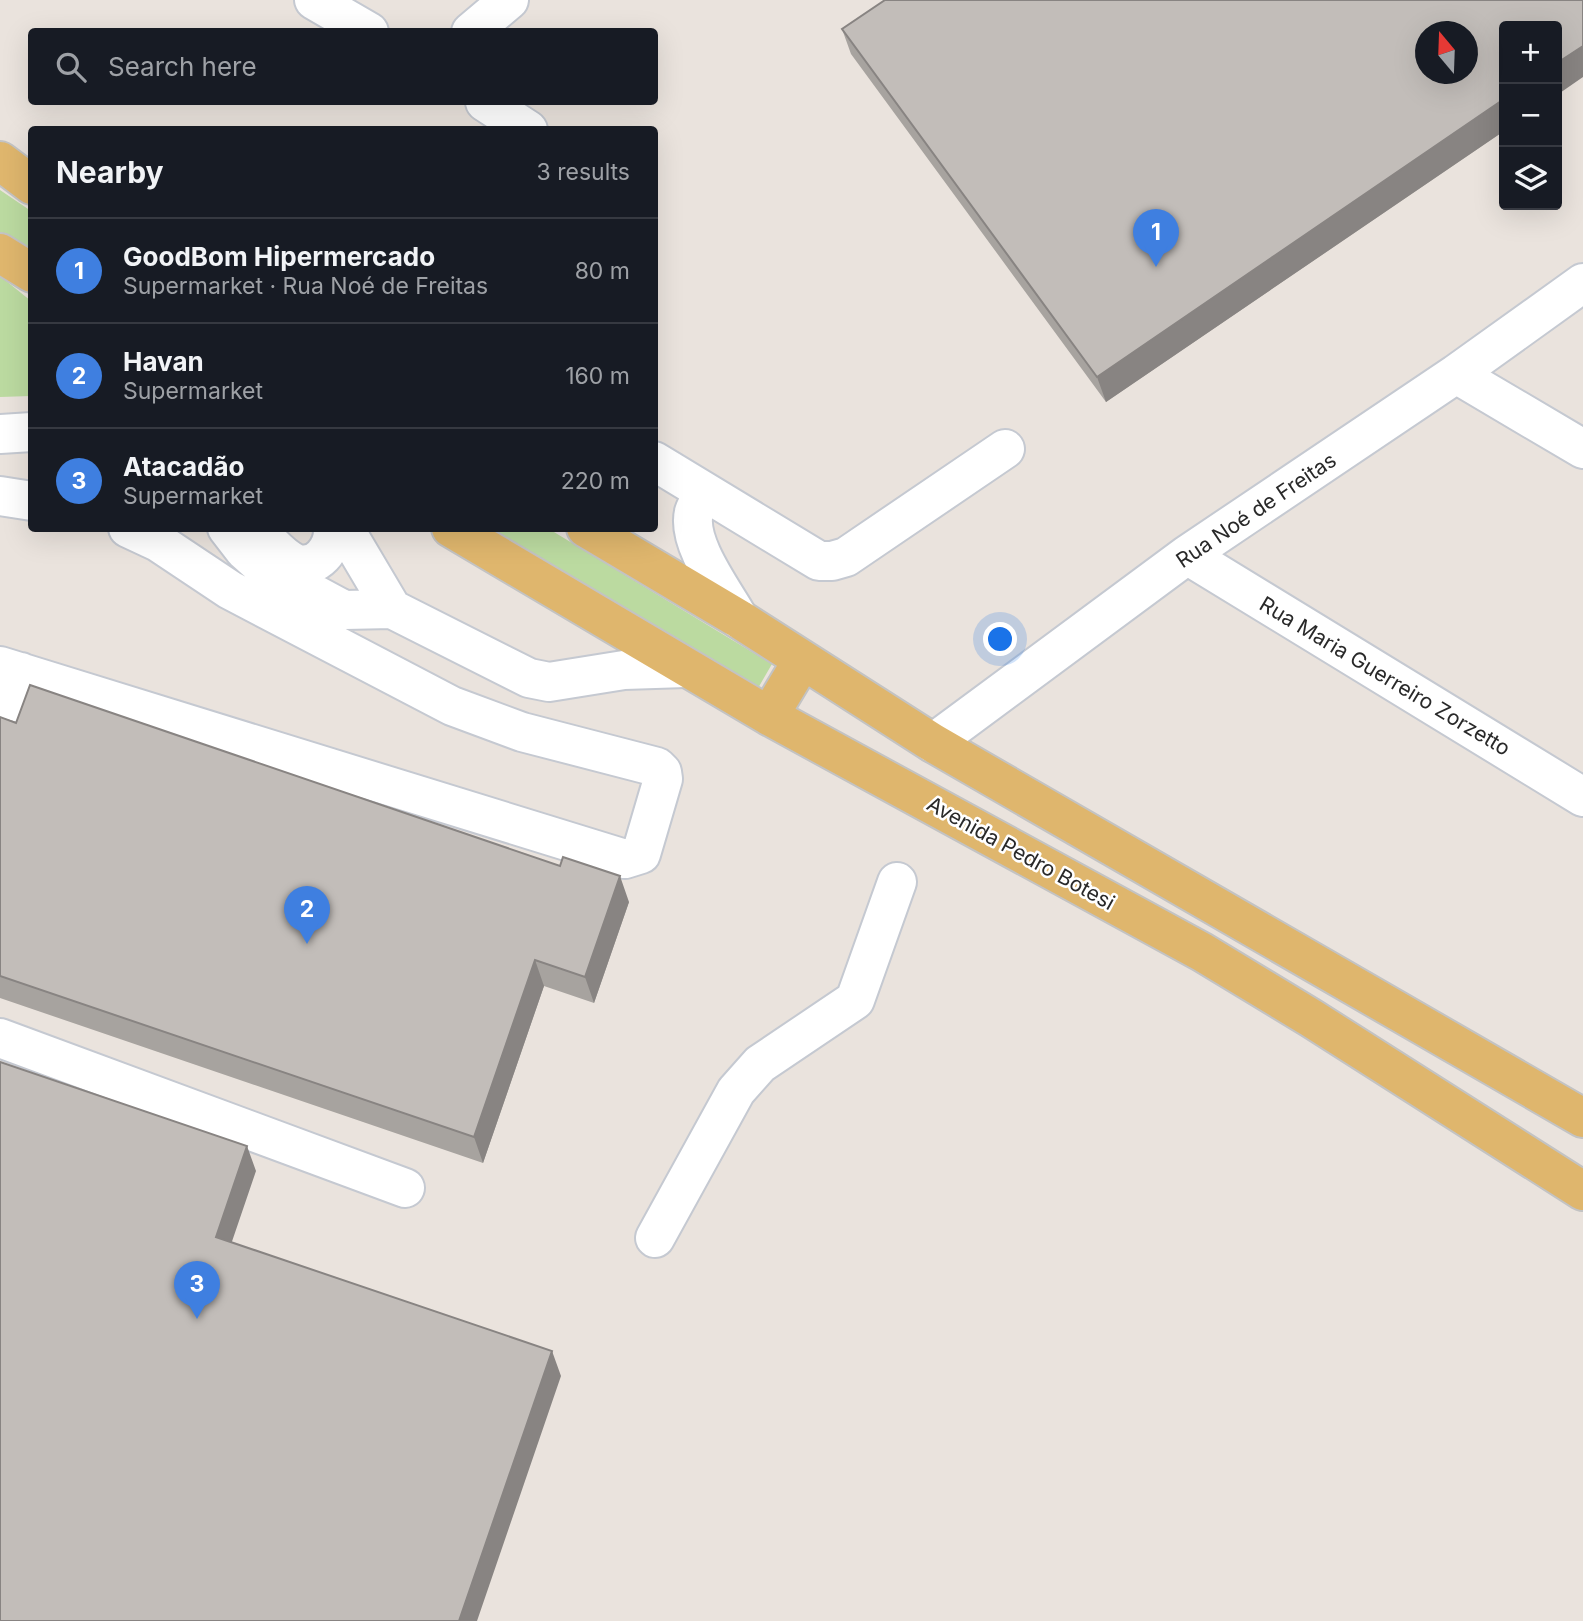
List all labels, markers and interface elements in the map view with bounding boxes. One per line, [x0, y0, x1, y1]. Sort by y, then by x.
north arrow [1415, 21, 1478, 84]
map controls [1499, 21, 1562, 210]
button: + [1499, 21, 1562, 84]
search box [28, 28, 658, 105]
icon: search [52, 48, 90, 86]
text: Search here [108, 51, 257, 82]
button: − [1499, 84, 1562, 147]
button: layers [1499, 147, 1562, 210]
text: Nearby [56, 154, 164, 190]
text: 3 results [537, 158, 630, 186]
pin: 1 [1133, 209, 1179, 267]
text: GoodBom Hipermercado [123, 241, 435, 272]
text: 1 [74, 257, 84, 285]
text: 80 m [575, 257, 630, 285]
text: Supermarket · Rua Noé de Freitas [123, 272, 488, 300]
text: Havan [123, 346, 204, 377]
text: 2 [72, 362, 86, 390]
text: 160 m [565, 362, 630, 390]
text: Supermarket [123, 377, 263, 405]
street label: Rua Noé de Freitas [1171, 447, 1341, 573]
text: Atacadão [123, 451, 245, 482]
text: 3 [72, 467, 86, 495]
text: 220 m [561, 467, 630, 495]
text: Supermarket [123, 482, 263, 510]
street label: Rua Maria Guerreiro Zorzetto [1255, 591, 1515, 761]
your location [983, 622, 1017, 656]
street label: Avenida Pedro Botesi [923, 791, 1119, 915]
pin: 2 [284, 886, 330, 944]
pin: 3 [174, 1261, 220, 1319]

